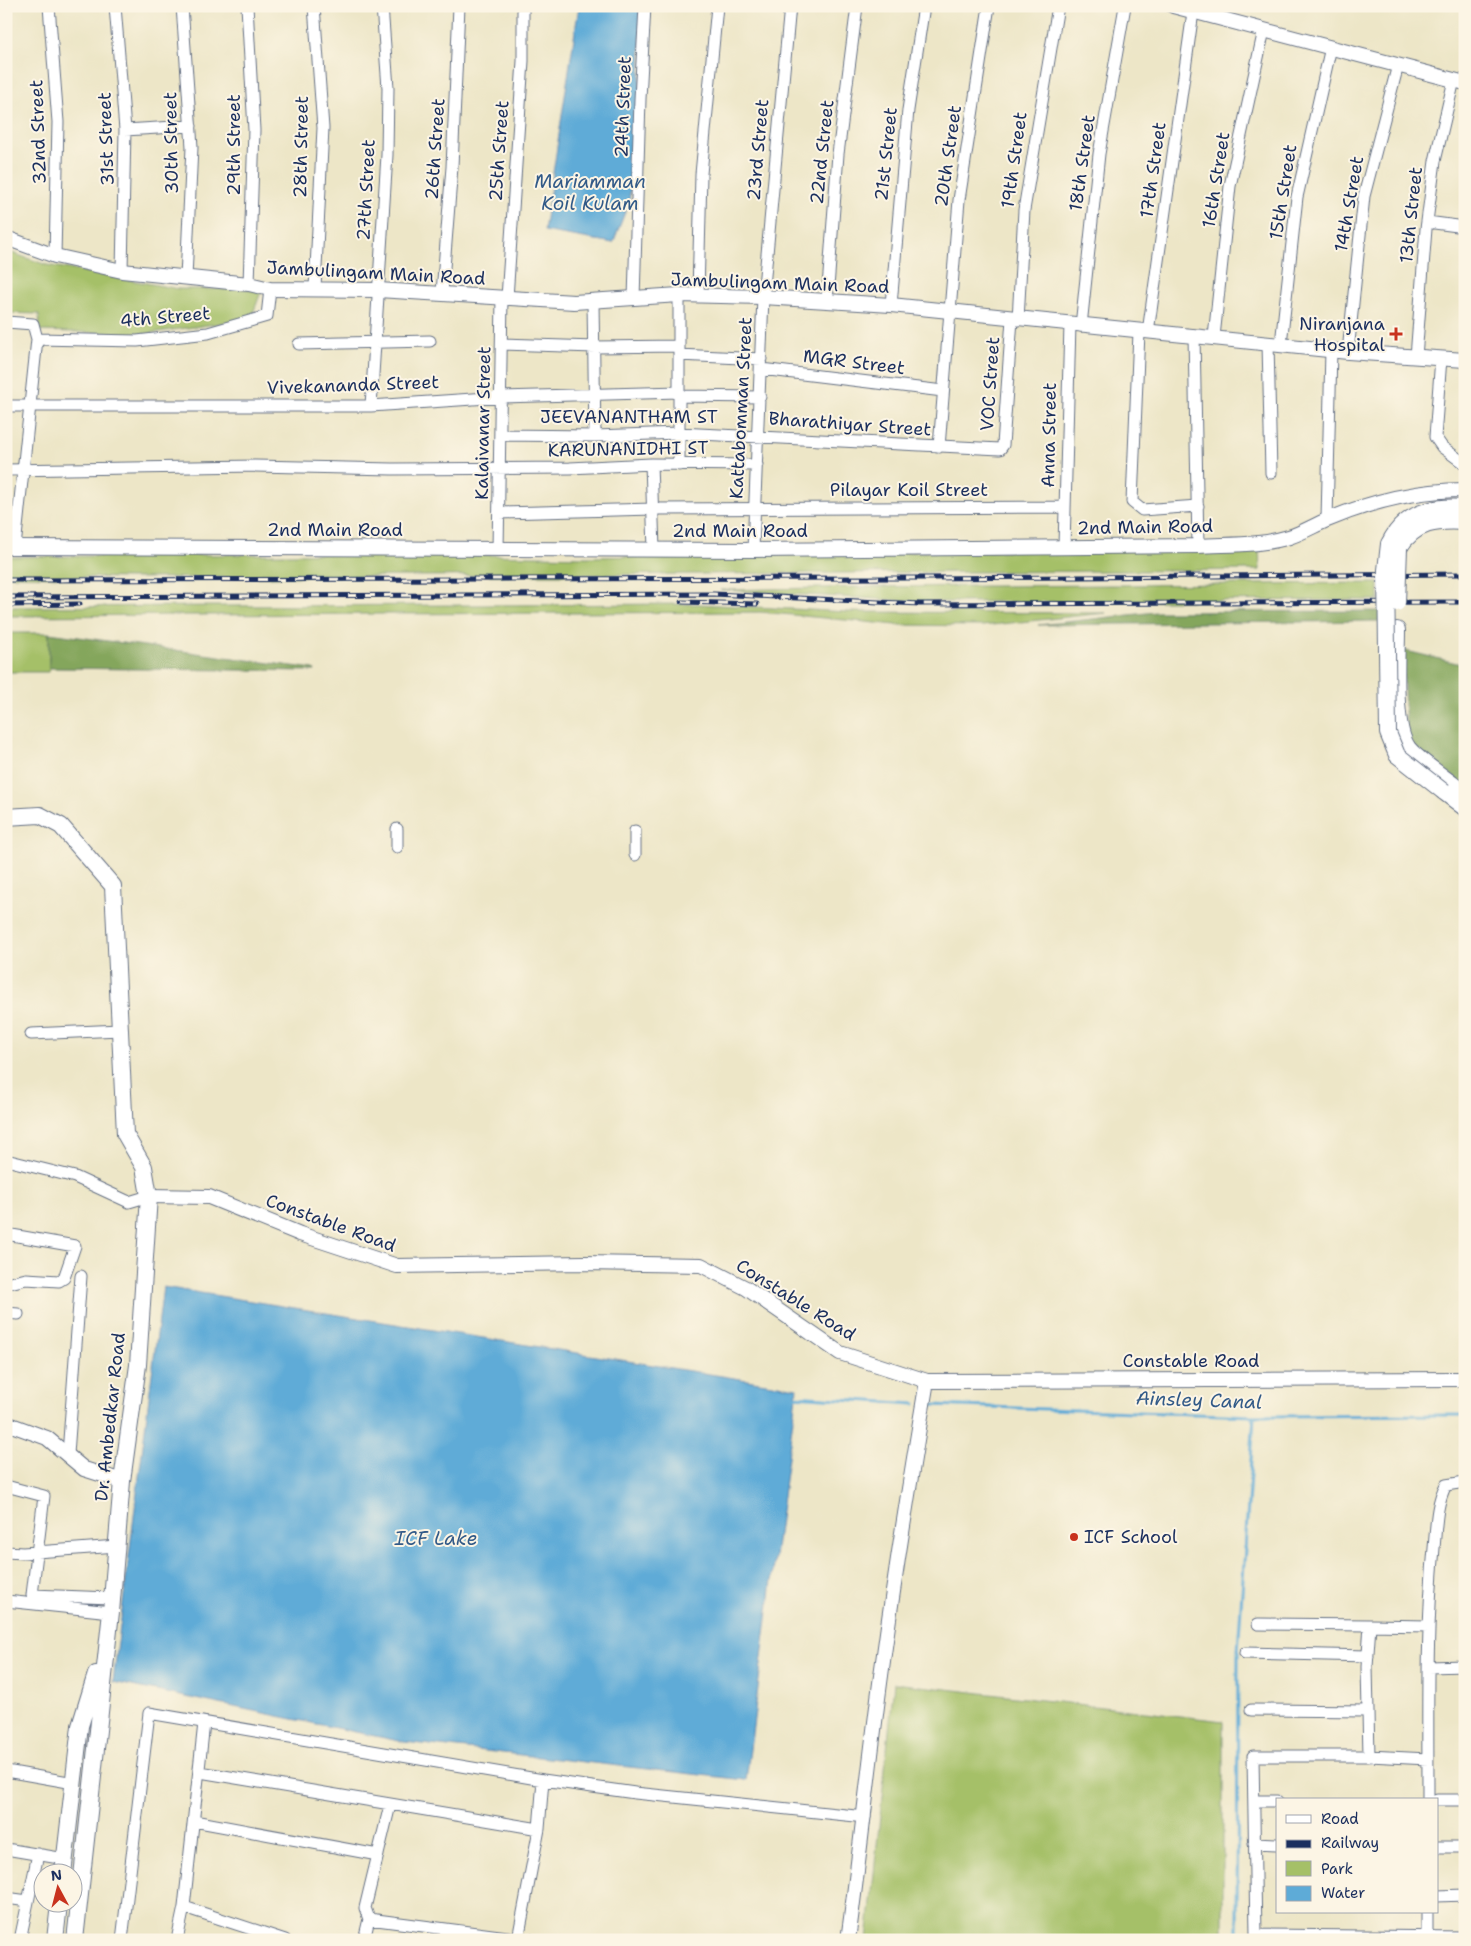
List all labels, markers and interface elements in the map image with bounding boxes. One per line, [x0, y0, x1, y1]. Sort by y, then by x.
street label: 24th Street [609, 56, 637, 158]
street label: 32nd Street [24, 79, 52, 185]
street label: 30th Street [158, 91, 184, 195]
street label: 31st Street [92, 92, 120, 186]
street label: 29th Street [222, 94, 246, 196]
street label: 28th Street [288, 96, 314, 198]
street label: 26th Street [419, 97, 451, 201]
street label: 23rd Street [742, 98, 774, 202]
street label: 22nd Street [805, 98, 839, 206]
street label: 25th Street [484, 100, 515, 202]
street label: 20th Street [929, 103, 967, 208]
street label: 21st Street [869, 106, 903, 202]
street label: 19th Street [995, 110, 1033, 210]
street label: 18th Street [1063, 113, 1101, 213]
street label: 17th Street [1134, 120, 1172, 220]
street label: 16th Street [1197, 130, 1235, 230]
street label: 27th Street [351, 139, 381, 241]
street label: 15th Street [1264, 143, 1302, 241]
street label: 14th Street [1329, 154, 1369, 254]
street label: 13th Street [1394, 165, 1428, 264]
water label: Mariamman Koil Kulam [534, 169, 646, 216]
street label: Jambulingam Main Road [266, 255, 486, 291]
street label: Jambulingam Main Road [670, 267, 890, 299]
street label: 4th Street [119, 301, 211, 333]
place label: Niranjana Hospital [1299, 312, 1386, 357]
street label: Kattabomman Street [724, 316, 758, 499]
marker: Niranjana Hospital [1389, 327, 1403, 341]
street label: VOC Street [975, 336, 1005, 432]
street label: MGR Street [802, 344, 906, 380]
street label: Kalaivanar Street [470, 346, 496, 500]
street label: Vivekananda Street [266, 370, 440, 400]
street label: Anna Street [1036, 382, 1062, 488]
street label: JEEVANANTHAM ST [540, 405, 718, 429]
street label: Bharathiyar Street [768, 406, 932, 442]
street label: KARUNANIDHI ST [547, 436, 709, 462]
street label: Pilayar Koil Street [830, 478, 988, 502]
street label: 2nd Main Road [1077, 514, 1213, 540]
street label: 2nd Main Road [267, 518, 403, 542]
street label: 2nd Main Road [672, 519, 808, 543]
street label: Constable Road [263, 1188, 399, 1258]
street label: Constable Road [732, 1254, 860, 1346]
street label: Dr. Ambedkar Road [89, 1331, 131, 1503]
street label: Constable Road [1123, 1349, 1259, 1373]
water label: Ainsley Canal [1135, 1385, 1263, 1415]
place label: ICF School [1084, 1525, 1178, 1549]
water label: ICF Lake [394, 1526, 477, 1551]
marker: ICF School [1068, 1531, 1080, 1543]
legend [1276, 1798, 1438, 1914]
text: Road [1321, 1809, 1359, 1829]
text: Railway [1321, 1833, 1379, 1853]
text: Park [1321, 1859, 1353, 1879]
north arrow [32, 1864, 82, 1914]
text: N [50, 1865, 63, 1885]
text: Water [1321, 1883, 1365, 1903]

